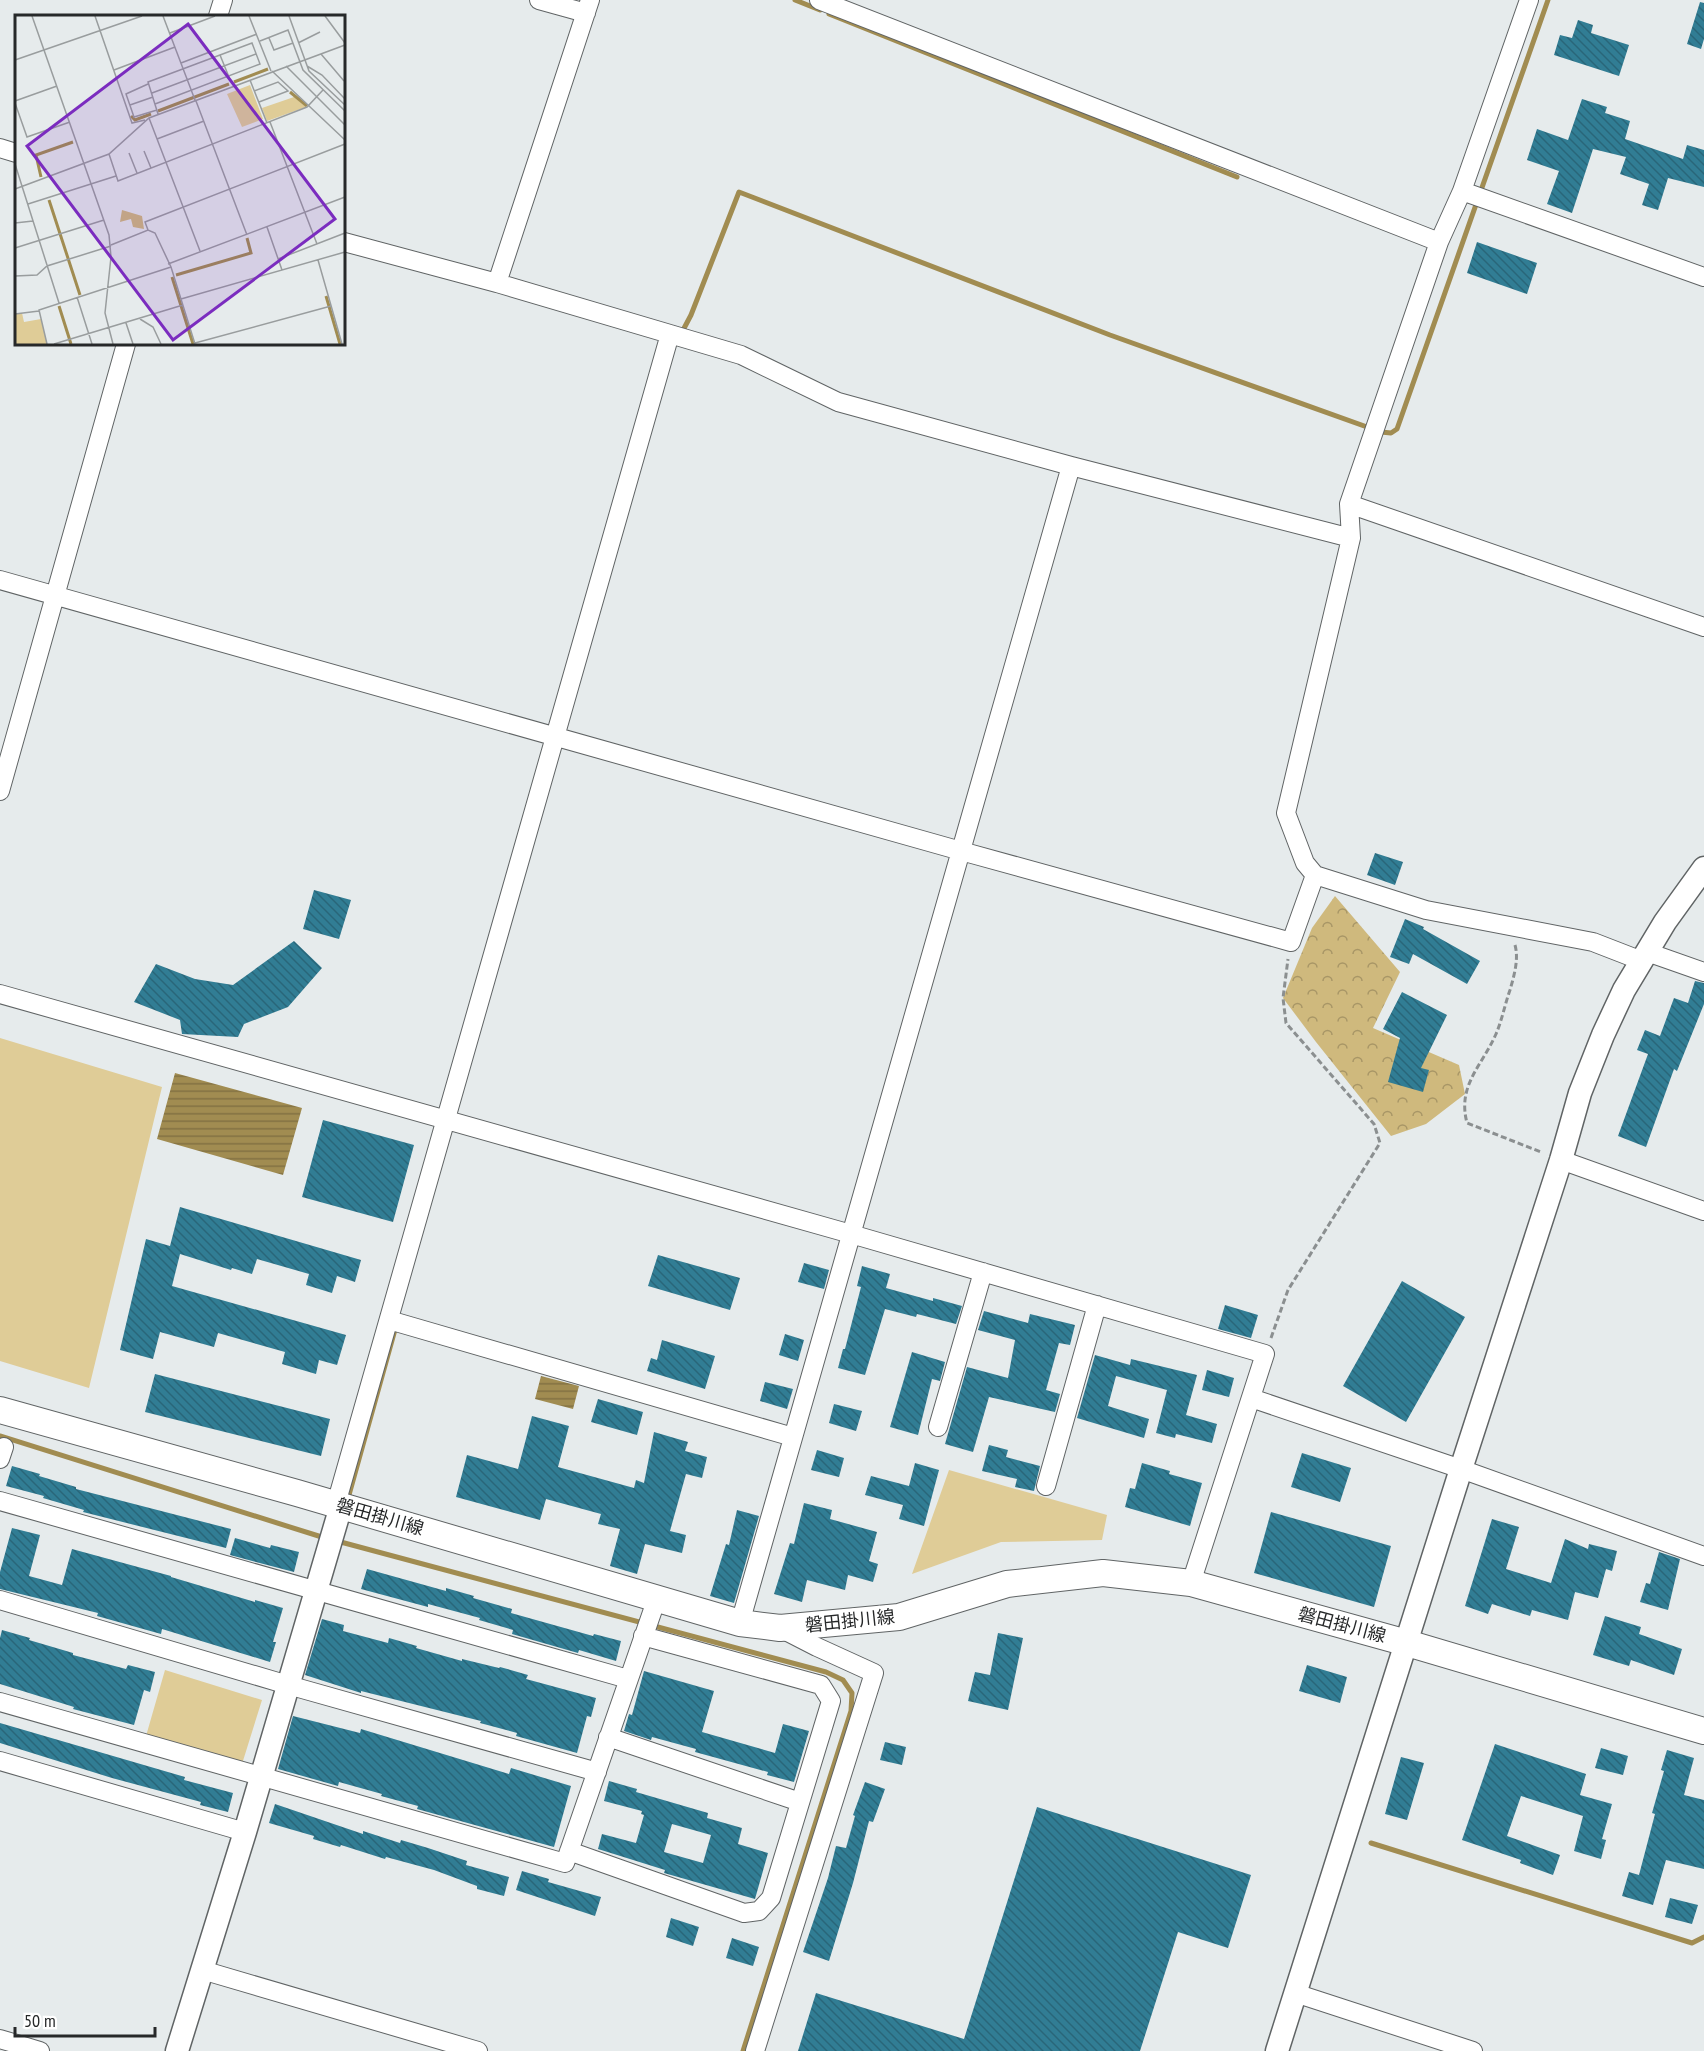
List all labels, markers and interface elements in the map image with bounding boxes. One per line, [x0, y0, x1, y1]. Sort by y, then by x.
inset map [15, 15, 345, 345]
street label: 磐田掛川線 [334, 1493, 427, 1540]
street label: 磐田掛川線 [1296, 1602, 1389, 1647]
street label: 磐田掛川線 [804, 1604, 896, 1637]
scale bar [15, 2000, 154, 2038]
text: 50 m [24, 2009, 56, 2032]

